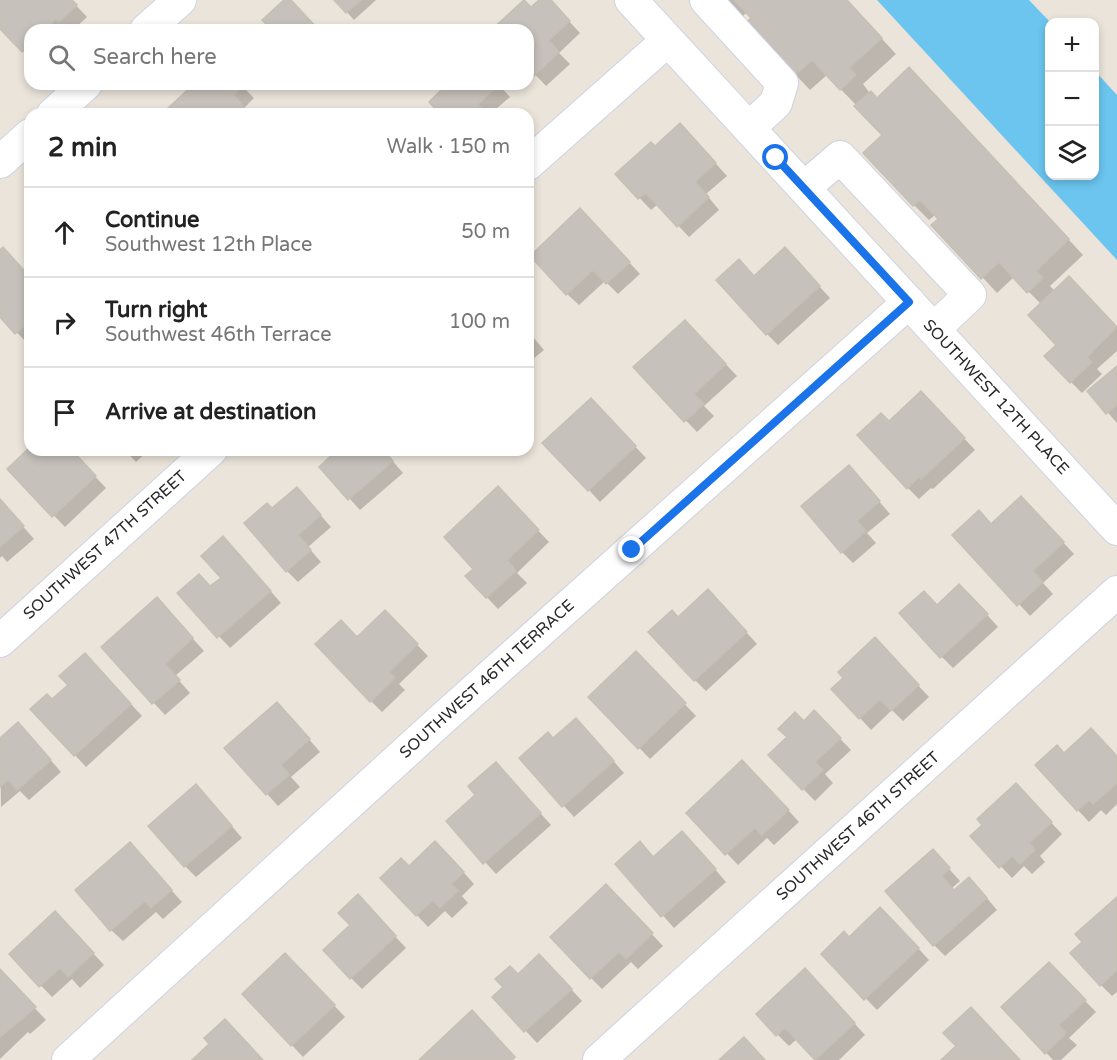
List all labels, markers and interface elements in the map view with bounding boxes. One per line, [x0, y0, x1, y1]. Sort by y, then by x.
map controls [1045, 18, 1099, 180]
button: + [1045, 18, 1099, 72]
search box [24, 24, 534, 90]
icon: search [45, 41, 78, 74]
text: Search here [93, 44, 217, 70]
button: − [1045, 72, 1099, 126]
button: layers [1045, 126, 1099, 180]
text: 2 min [48, 132, 117, 163]
text: Walk · 150 m [387, 135, 510, 159]
route start [762, 144, 788, 170]
text: Continue [105, 207, 200, 233]
icon: ahead [48, 216, 81, 249]
text: 50 m [461, 220, 510, 244]
text: Southwest 12th Place [105, 233, 312, 257]
text: Turn right [105, 297, 207, 323]
icon: right [48, 306, 81, 339]
text: 100 m [449, 310, 510, 334]
street label: SOUTHWEST 12TH PLACE [919, 315, 1073, 479]
text: Southwest 46th Terrace [105, 323, 332, 347]
icon: arrive [48, 396, 81, 429]
text: Arrive at destination [105, 399, 316, 425]
street label: SOUTHWEST 47TH STREET [19, 466, 191, 624]
route end [618, 536, 644, 562]
street label: SOUTHWEST 46TH TERRACE [396, 595, 578, 763]
street label: SOUTHWEST 46TH STREET [772, 747, 944, 905]

